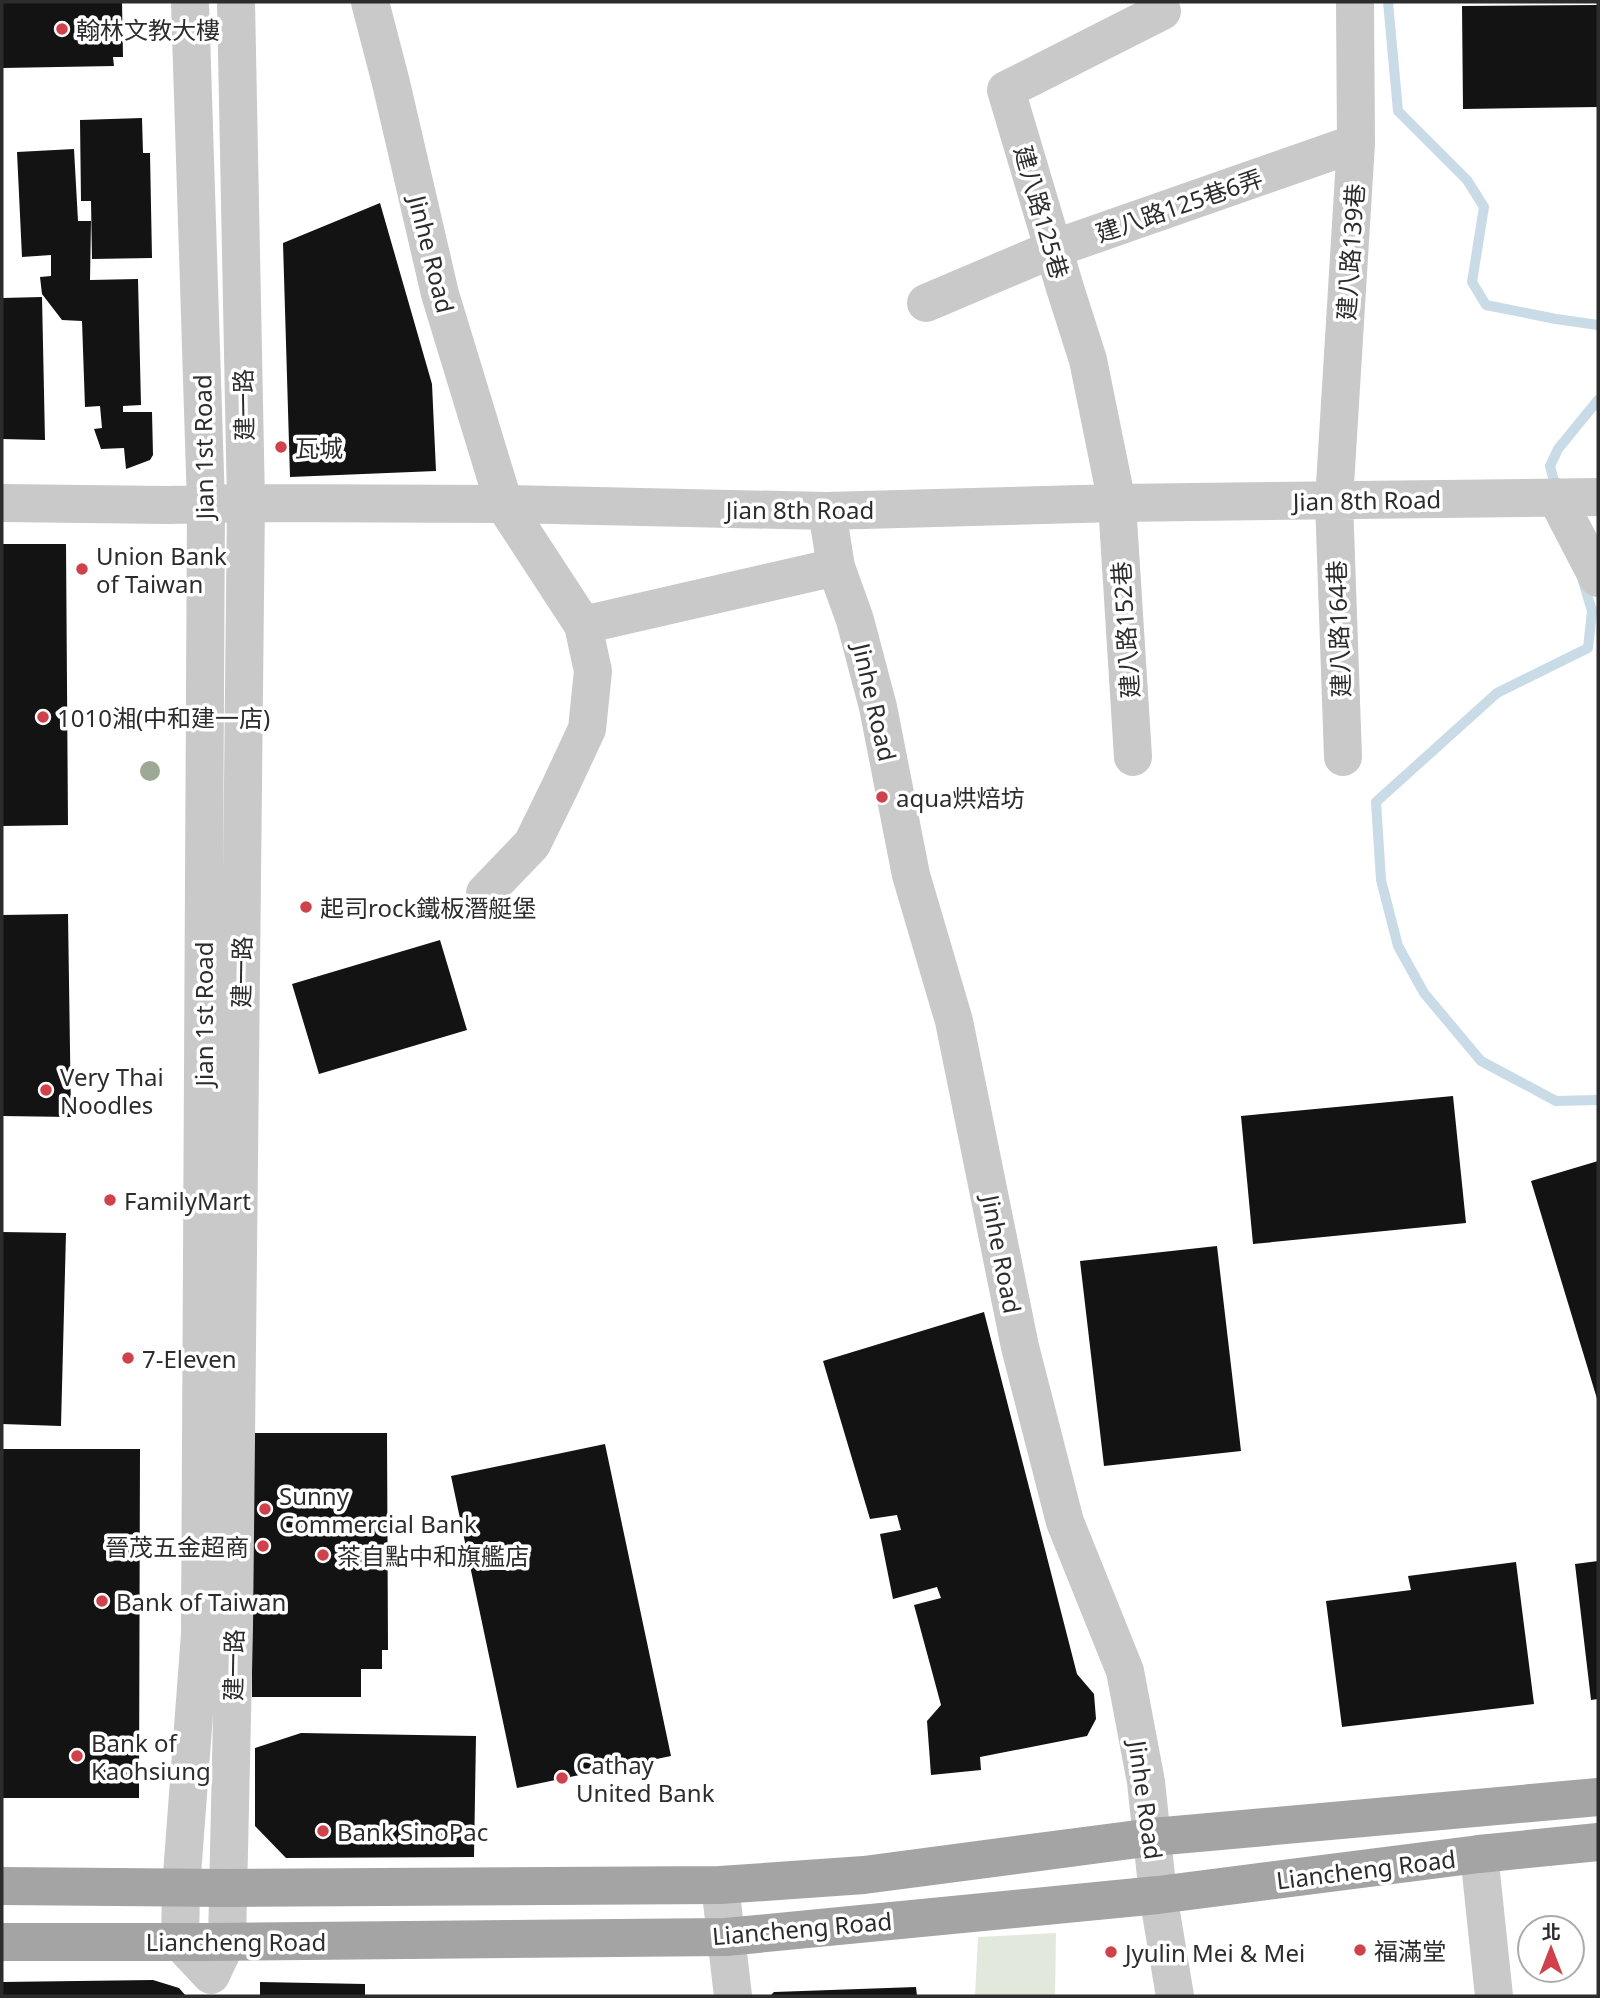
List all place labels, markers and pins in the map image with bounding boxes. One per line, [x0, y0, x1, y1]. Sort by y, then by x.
place label: 翰林文教大樓 [76, 13, 220, 46]
marker: 翰林文教大樓 [54, 21, 70, 37]
place label: 瓦城 [295, 431, 343, 464]
marker: 瓦城 [273, 439, 289, 455]
place label: Union Bank of Taiwan [96, 539, 227, 600]
marker: Union Bank of Taiwan [74, 561, 90, 577]
place label: 1010湘(中和建一店) [57, 701, 270, 734]
marker: 1010湘(中和建一店) [35, 709, 51, 725]
place label: aqua烘焙坊 [896, 781, 1025, 814]
marker: aqua烘焙坊 [874, 789, 890, 805]
place label: 起司rock鐵板潛艇堡 [320, 891, 536, 924]
marker: 起司rock鐵板潛艇堡 [298, 899, 314, 915]
place label: Very Thai Noodles [60, 1060, 164, 1121]
marker: Very Thai Noodles [38, 1082, 54, 1098]
place label: FamilyMart [124, 1184, 251, 1217]
marker: FamilyMart [102, 1192, 118, 1208]
place label: 7-Eleven [142, 1342, 237, 1375]
marker: 7-Eleven [120, 1350, 136, 1366]
place label: Sunny Commercial Bank [279, 1479, 477, 1540]
marker: Sunny Commercial Bank [257, 1501, 273, 1517]
place label: 晉茂五金超商 [105, 1530, 249, 1563]
marker: 晉茂五金超商 [255, 1538, 271, 1554]
place label: 茶自點中和旗艦店 [337, 1539, 529, 1572]
marker: 茶自點中和旗艦店 [315, 1547, 331, 1563]
place label: Bank of Taiwan [116, 1585, 286, 1618]
marker: Bank of Taiwan [94, 1593, 110, 1609]
place label: Bank of Kaohsiung [91, 1726, 211, 1787]
marker: Bank of Kaohsiung [69, 1748, 85, 1764]
place label: Cathay United Bank [576, 1748, 715, 1809]
marker: Cathay United Bank [554, 1770, 570, 1786]
place label: Bank SinoPac [337, 1815, 488, 1848]
marker: Bank SinoPac [315, 1823, 331, 1839]
place label: 福滿堂 [1374, 1934, 1446, 1967]
place label: Jyulin Mei & Mei [1123, 1936, 1305, 1969]
marker: 福滿堂 [1352, 1942, 1368, 1958]
marker: Jyulin Mei & Mei [1103, 1944, 1119, 1960]

